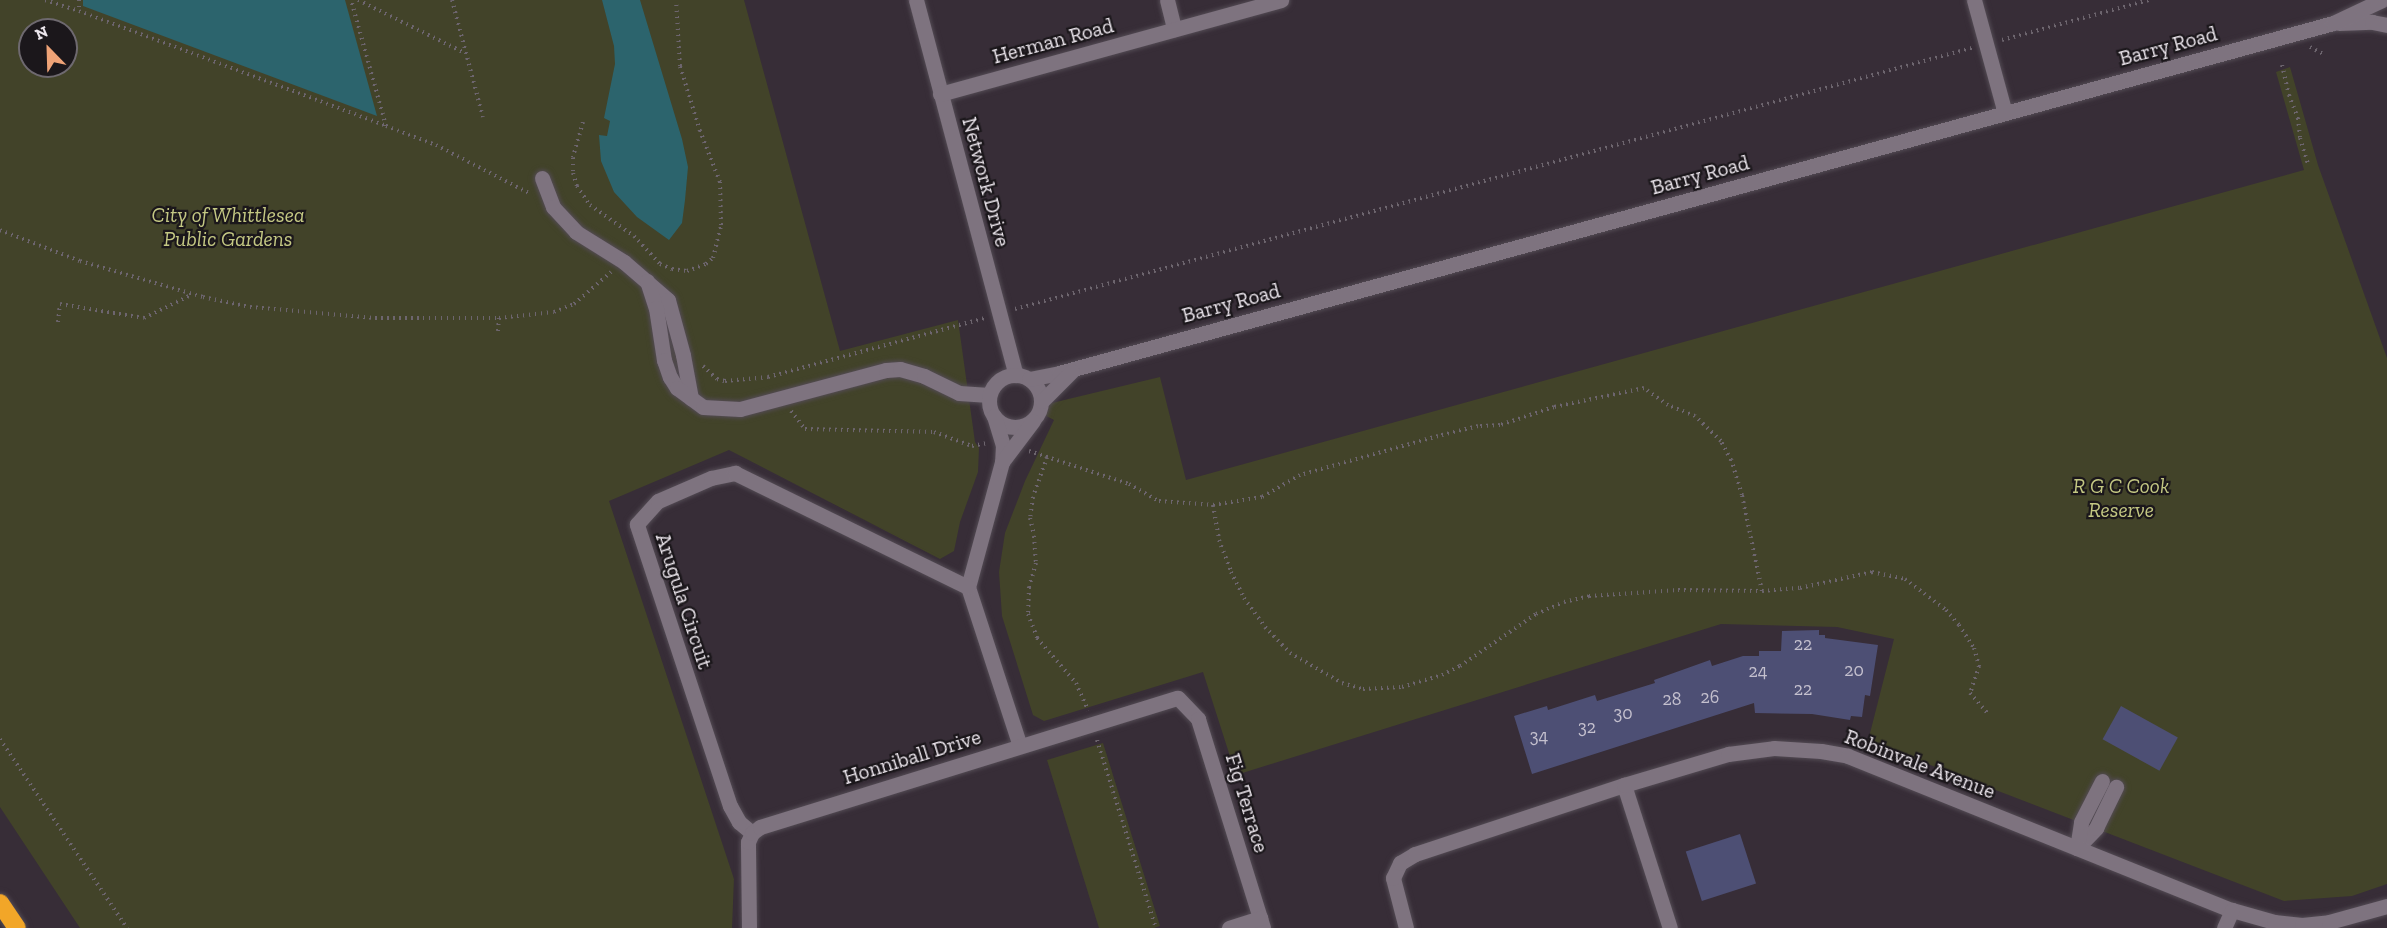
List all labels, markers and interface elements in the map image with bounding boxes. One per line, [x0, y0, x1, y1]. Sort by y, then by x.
street label: Herman Road [990, 13, 1116, 69]
north arrow [18, 18, 78, 78]
street label: Barry Road [2116, 21, 2220, 71]
text: N [32, 22, 51, 44]
street label: Network Drive [957, 114, 1015, 250]
street label: Barry Road [1648, 150, 1752, 200]
park label: City of Whittlesea Public Gardens [151, 202, 305, 252]
street label: Barry Road [1179, 278, 1283, 328]
park label: R G C Cook Reserve [2073, 473, 2169, 523]
street label: Arugula Circuit [650, 530, 718, 672]
house number: 22 [1794, 633, 1812, 655]
house number: 20 [1844, 659, 1864, 681]
house number: 24 [1749, 660, 1767, 682]
house number: 22 [1794, 678, 1812, 700]
house number: 26 [1701, 686, 1719, 708]
house number: 28 [1663, 688, 1681, 710]
house number: 30 [1613, 702, 1633, 724]
house number: 32 [1578, 716, 1596, 738]
street label: Honniball Drive [840, 724, 984, 790]
street label: Robinvale Avenue [1841, 724, 1999, 804]
house number: 34 [1530, 725, 1548, 747]
street label: Fig Terrace [1220, 750, 1274, 856]

